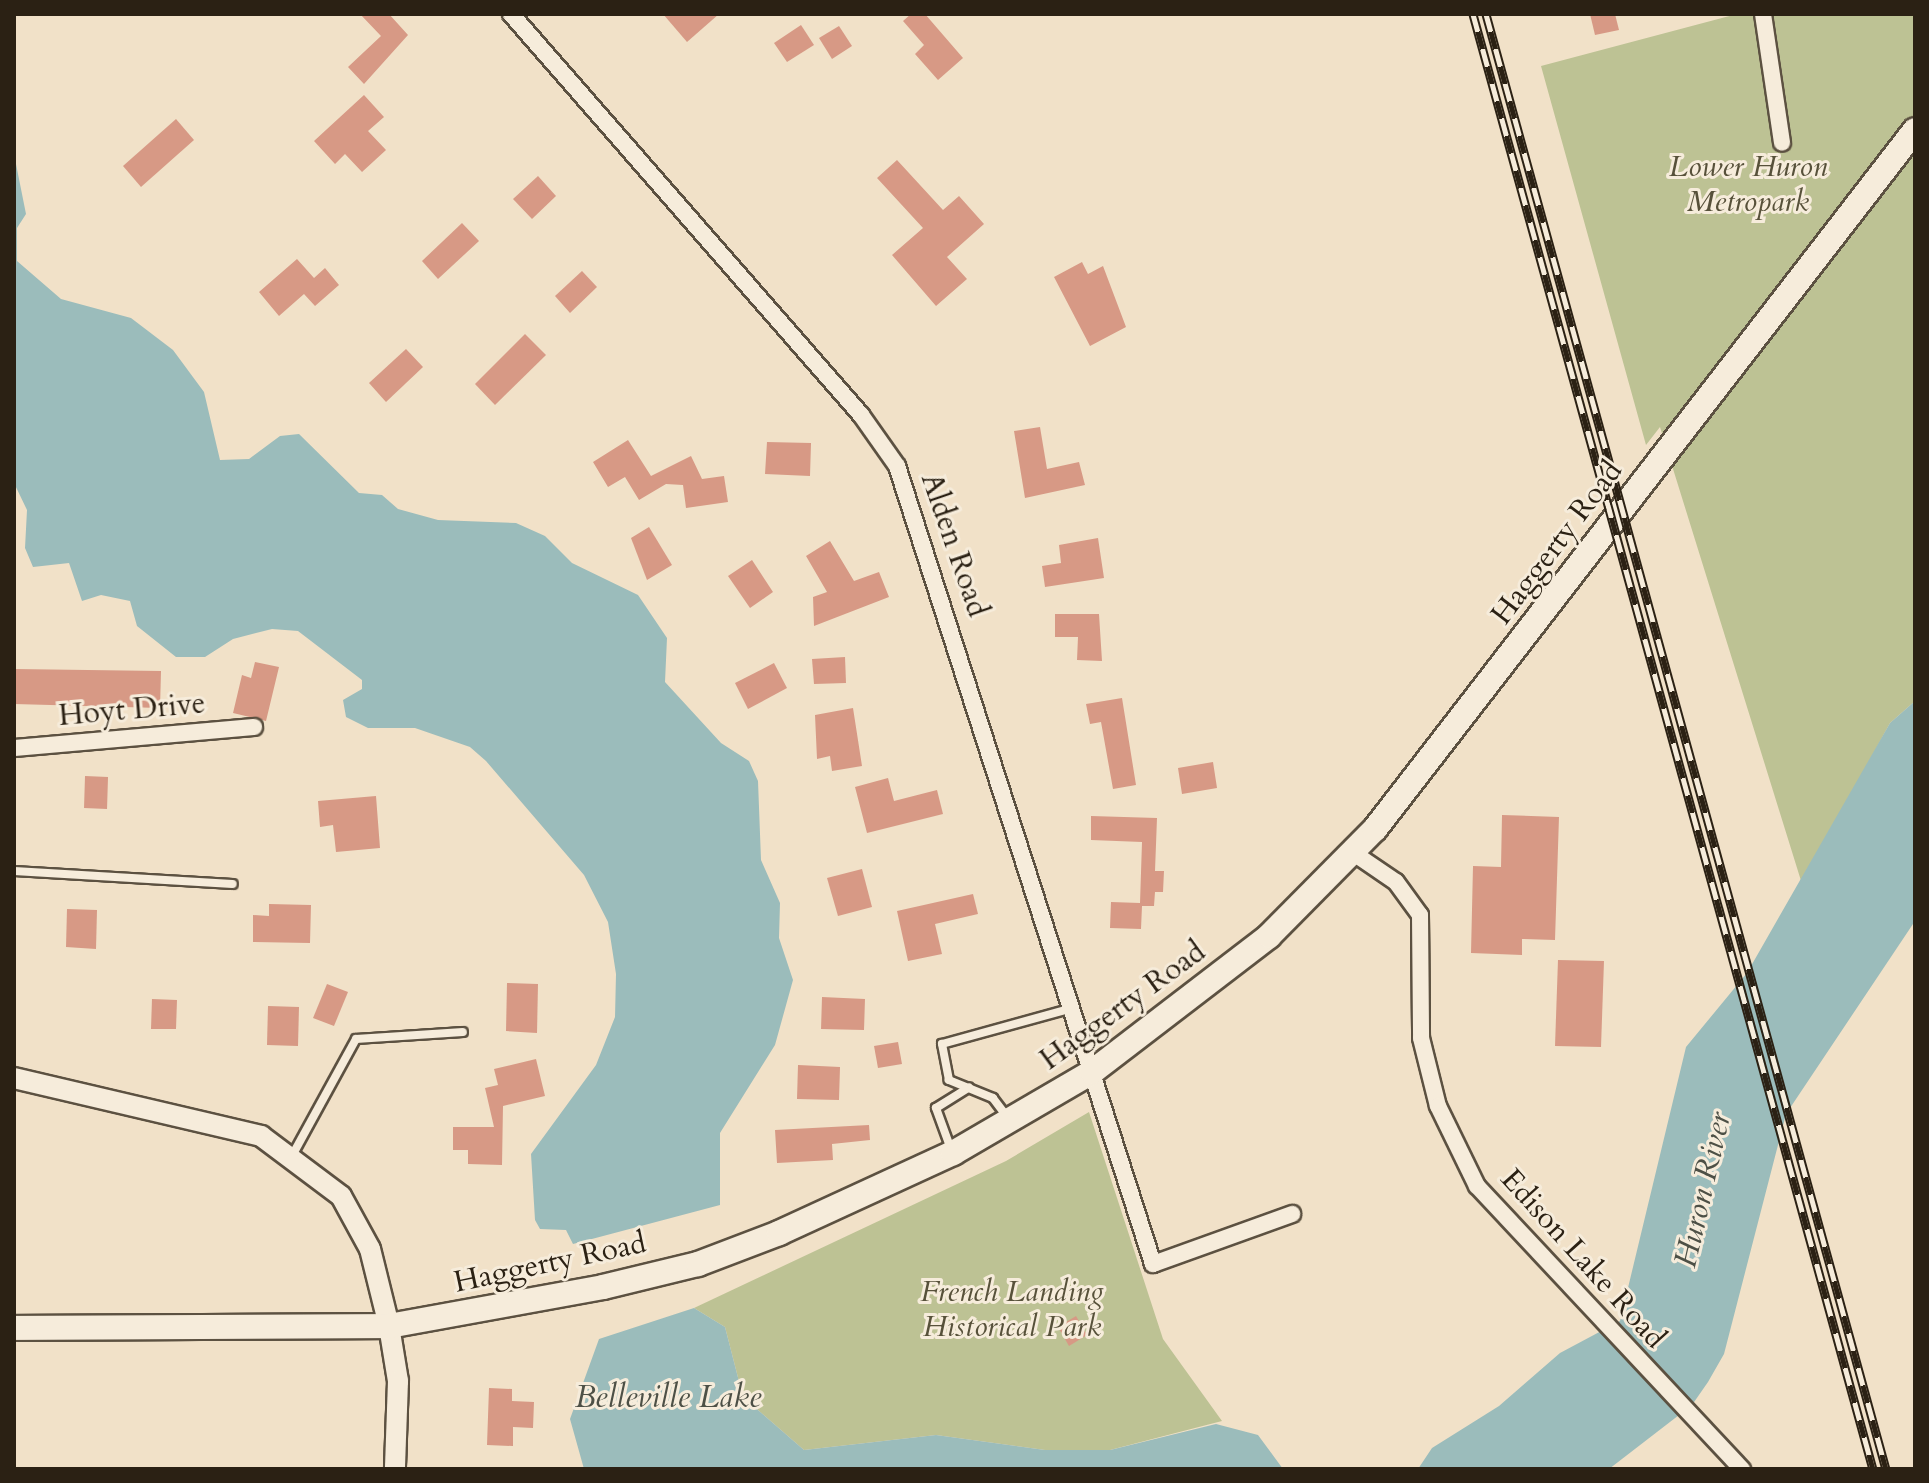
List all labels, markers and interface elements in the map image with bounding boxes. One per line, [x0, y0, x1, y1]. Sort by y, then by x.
park label: Lower Huron Metropark [1669, 149, 1827, 220]
street label: Haggerty Road [1484, 454, 1630, 632]
street label: Alden Road [913, 468, 995, 622]
street label: Hoyt Drive [57, 686, 207, 734]
street label: Haggerty Road [1033, 934, 1213, 1078]
water label: Huron River [1666, 1109, 1740, 1271]
street label: Edison Lake Road [1493, 1162, 1673, 1356]
street label: Haggerty Road [451, 1225, 649, 1301]
park label: French Landing Historical Park [920, 1274, 1104, 1344]
water label: Belleville Lake [575, 1378, 761, 1416]

